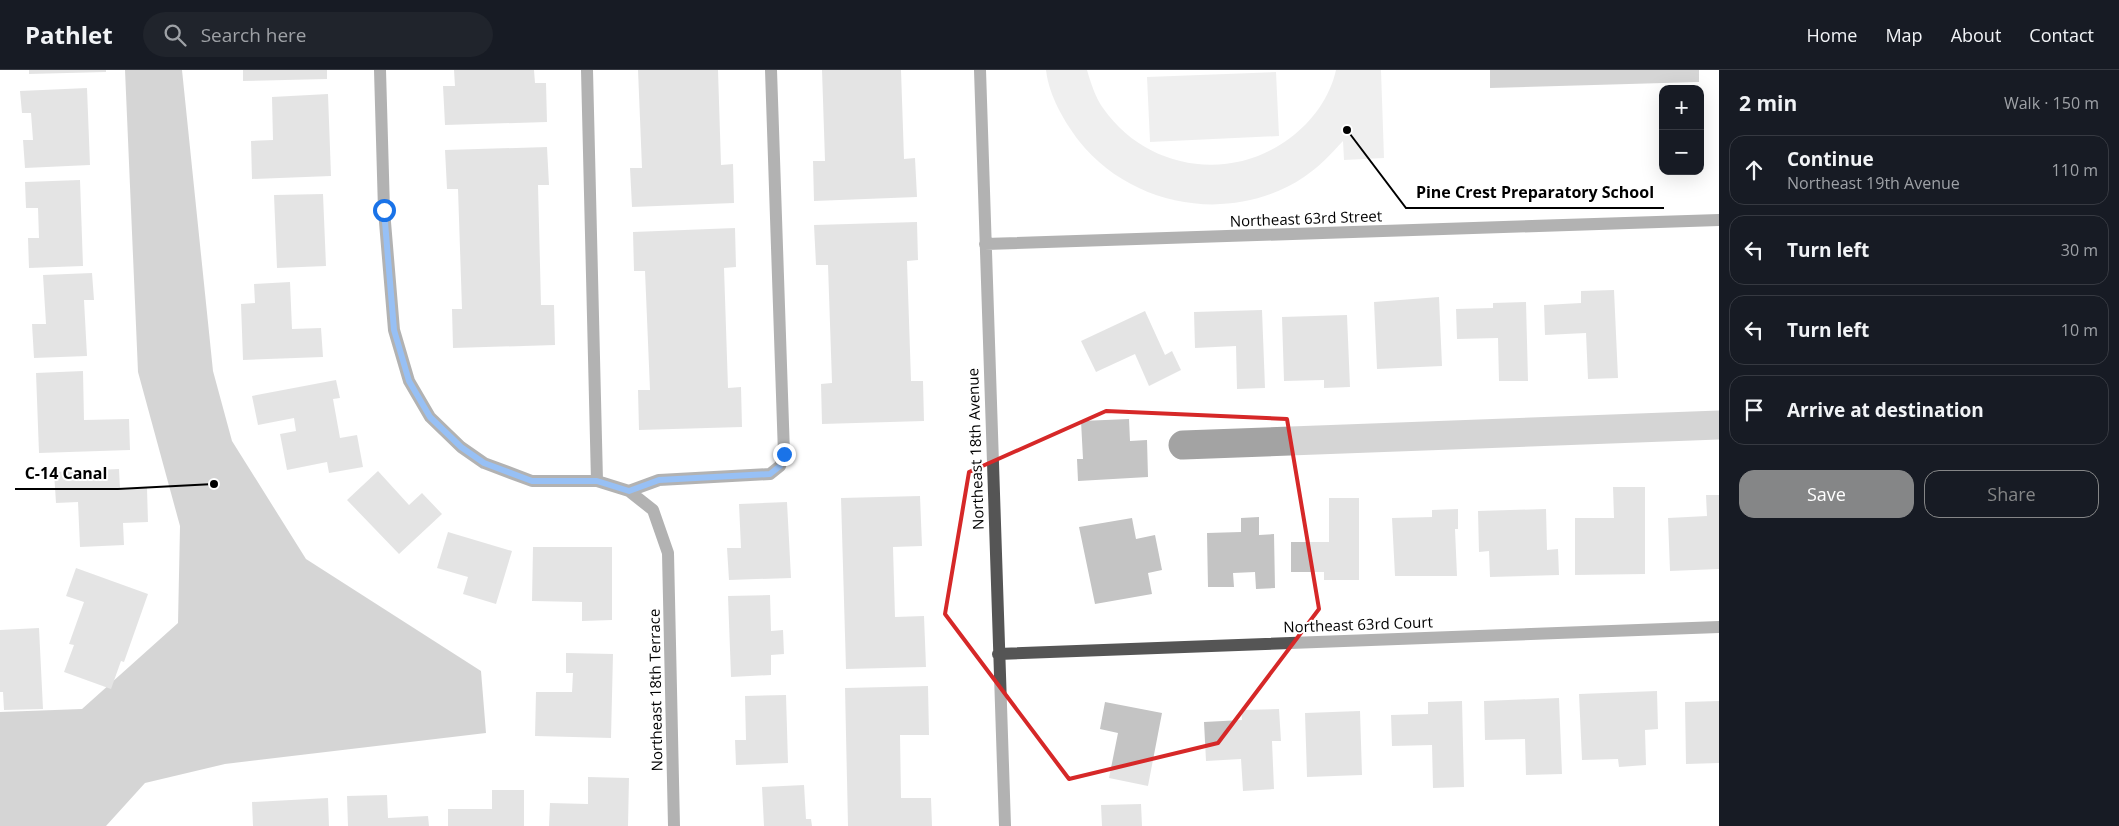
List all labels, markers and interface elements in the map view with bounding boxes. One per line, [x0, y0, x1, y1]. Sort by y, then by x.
search box [143, 12, 493, 57]
text: Pathlet [25, 18, 113, 51]
icon: search [161, 21, 189, 49]
text: Search here [201, 22, 307, 48]
text: Home [1807, 23, 1857, 47]
text: Map [1885, 23, 1923, 47]
text: About [1951, 23, 2001, 47]
text: Contact [2029, 23, 2094, 47]
map controls [1659, 85, 1704, 175]
button: + [1659, 85, 1704, 130]
text: 2 min [1739, 89, 1797, 117]
text: Walk · 150 m [2004, 92, 2099, 114]
button: − [1659, 130, 1704, 175]
text: Continue [1787, 146, 1874, 172]
icon: ahead [1740, 156, 1768, 184]
text: 110 m [2052, 159, 2098, 181]
text: Northeast 19th Avenue [1787, 172, 1960, 194]
callout: Pine Crest Preparatory School [1406, 177, 1664, 208]
text: Pine Crest Preparatory School [1416, 181, 1654, 203]
route start [373, 199, 396, 222]
street label: Northeast 63rd Street [1229, 205, 1383, 231]
icon: left [1740, 236, 1768, 264]
text: Turn left [1787, 237, 1869, 263]
text: 30 m [2061, 239, 2098, 261]
icon: left [1740, 316, 1768, 344]
text: Turn left [1787, 317, 1869, 343]
text: 10 m [2061, 319, 2098, 341]
street label: Northeast 18th Avenue [962, 368, 988, 530]
icon: arrive [1740, 396, 1768, 424]
text: Arrive at destination [1787, 397, 1984, 423]
route end [773, 443, 796, 466]
callout: C-14 Canal [15, 458, 118, 489]
text: C-14 Canal [25, 462, 107, 484]
button: Save [1739, 470, 1914, 518]
button: Share [1924, 470, 2099, 518]
street label: Northeast 18th Terrace [644, 609, 666, 771]
street label: Northeast 63rd Court [1283, 611, 1433, 637]

